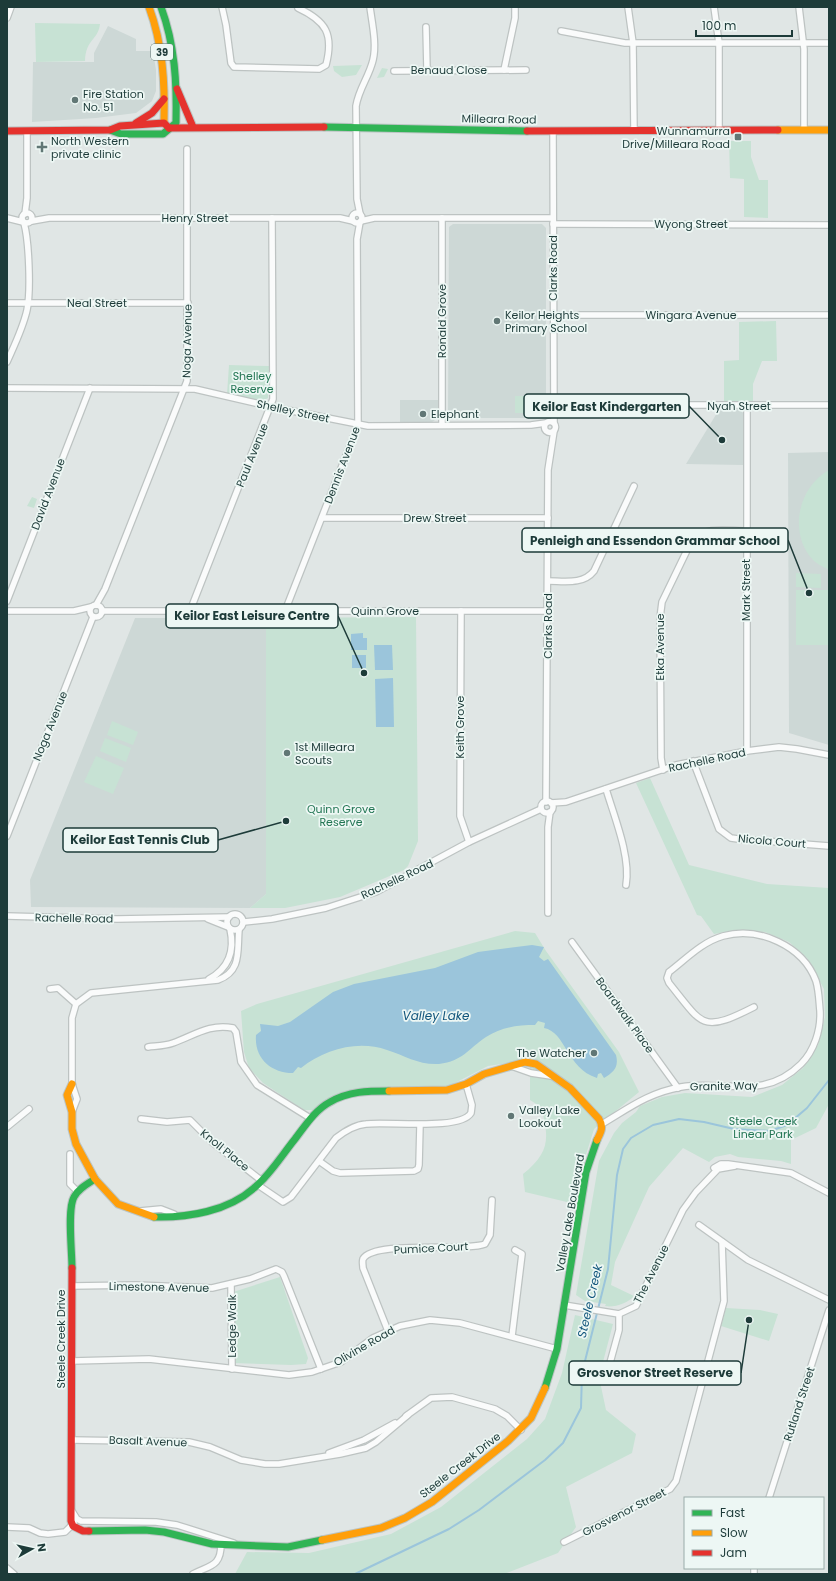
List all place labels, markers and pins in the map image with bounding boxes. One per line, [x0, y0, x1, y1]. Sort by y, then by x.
place label: Fire Station No. 51 [83, 86, 144, 115]
marker: Fire Station No. 51 [70, 95, 80, 105]
place label: Wunnamurra Drive/Milleara Road [622, 123, 730, 152]
marker: Wunnamurra Drive/Milleara Road [733, 132, 743, 142]
place label: North Western private clinic [51, 133, 129, 162]
marker: North Western private clinic [36, 141, 48, 153]
place label: Keilor Heights Primary School [505, 307, 587, 336]
marker: Keilor Heights Primary School [492, 316, 502, 326]
callout: Keilor East Kindergarten [524, 394, 689, 418]
place label: Elephant [431, 406, 479, 422]
marker: Elephant [418, 409, 428, 419]
callout: Penleigh and Essendon Grammar School [522, 528, 788, 552]
callout: Keilor East Leisure Centre [166, 604, 338, 628]
place label: 1st Milleara Scouts [295, 739, 355, 768]
marker: 1st Milleara Scouts [282, 748, 292, 758]
callout: Keilor East Tennis Club [63, 828, 218, 852]
place label: The Watcher [516, 1045, 586, 1061]
marker: The Watcher [589, 1048, 599, 1058]
place label: Valley Lake Lookout [519, 1102, 580, 1131]
marker: Valley Lake Lookout [506, 1111, 516, 1121]
callout: Grosvenor Street Reserve [569, 1361, 741, 1385]

